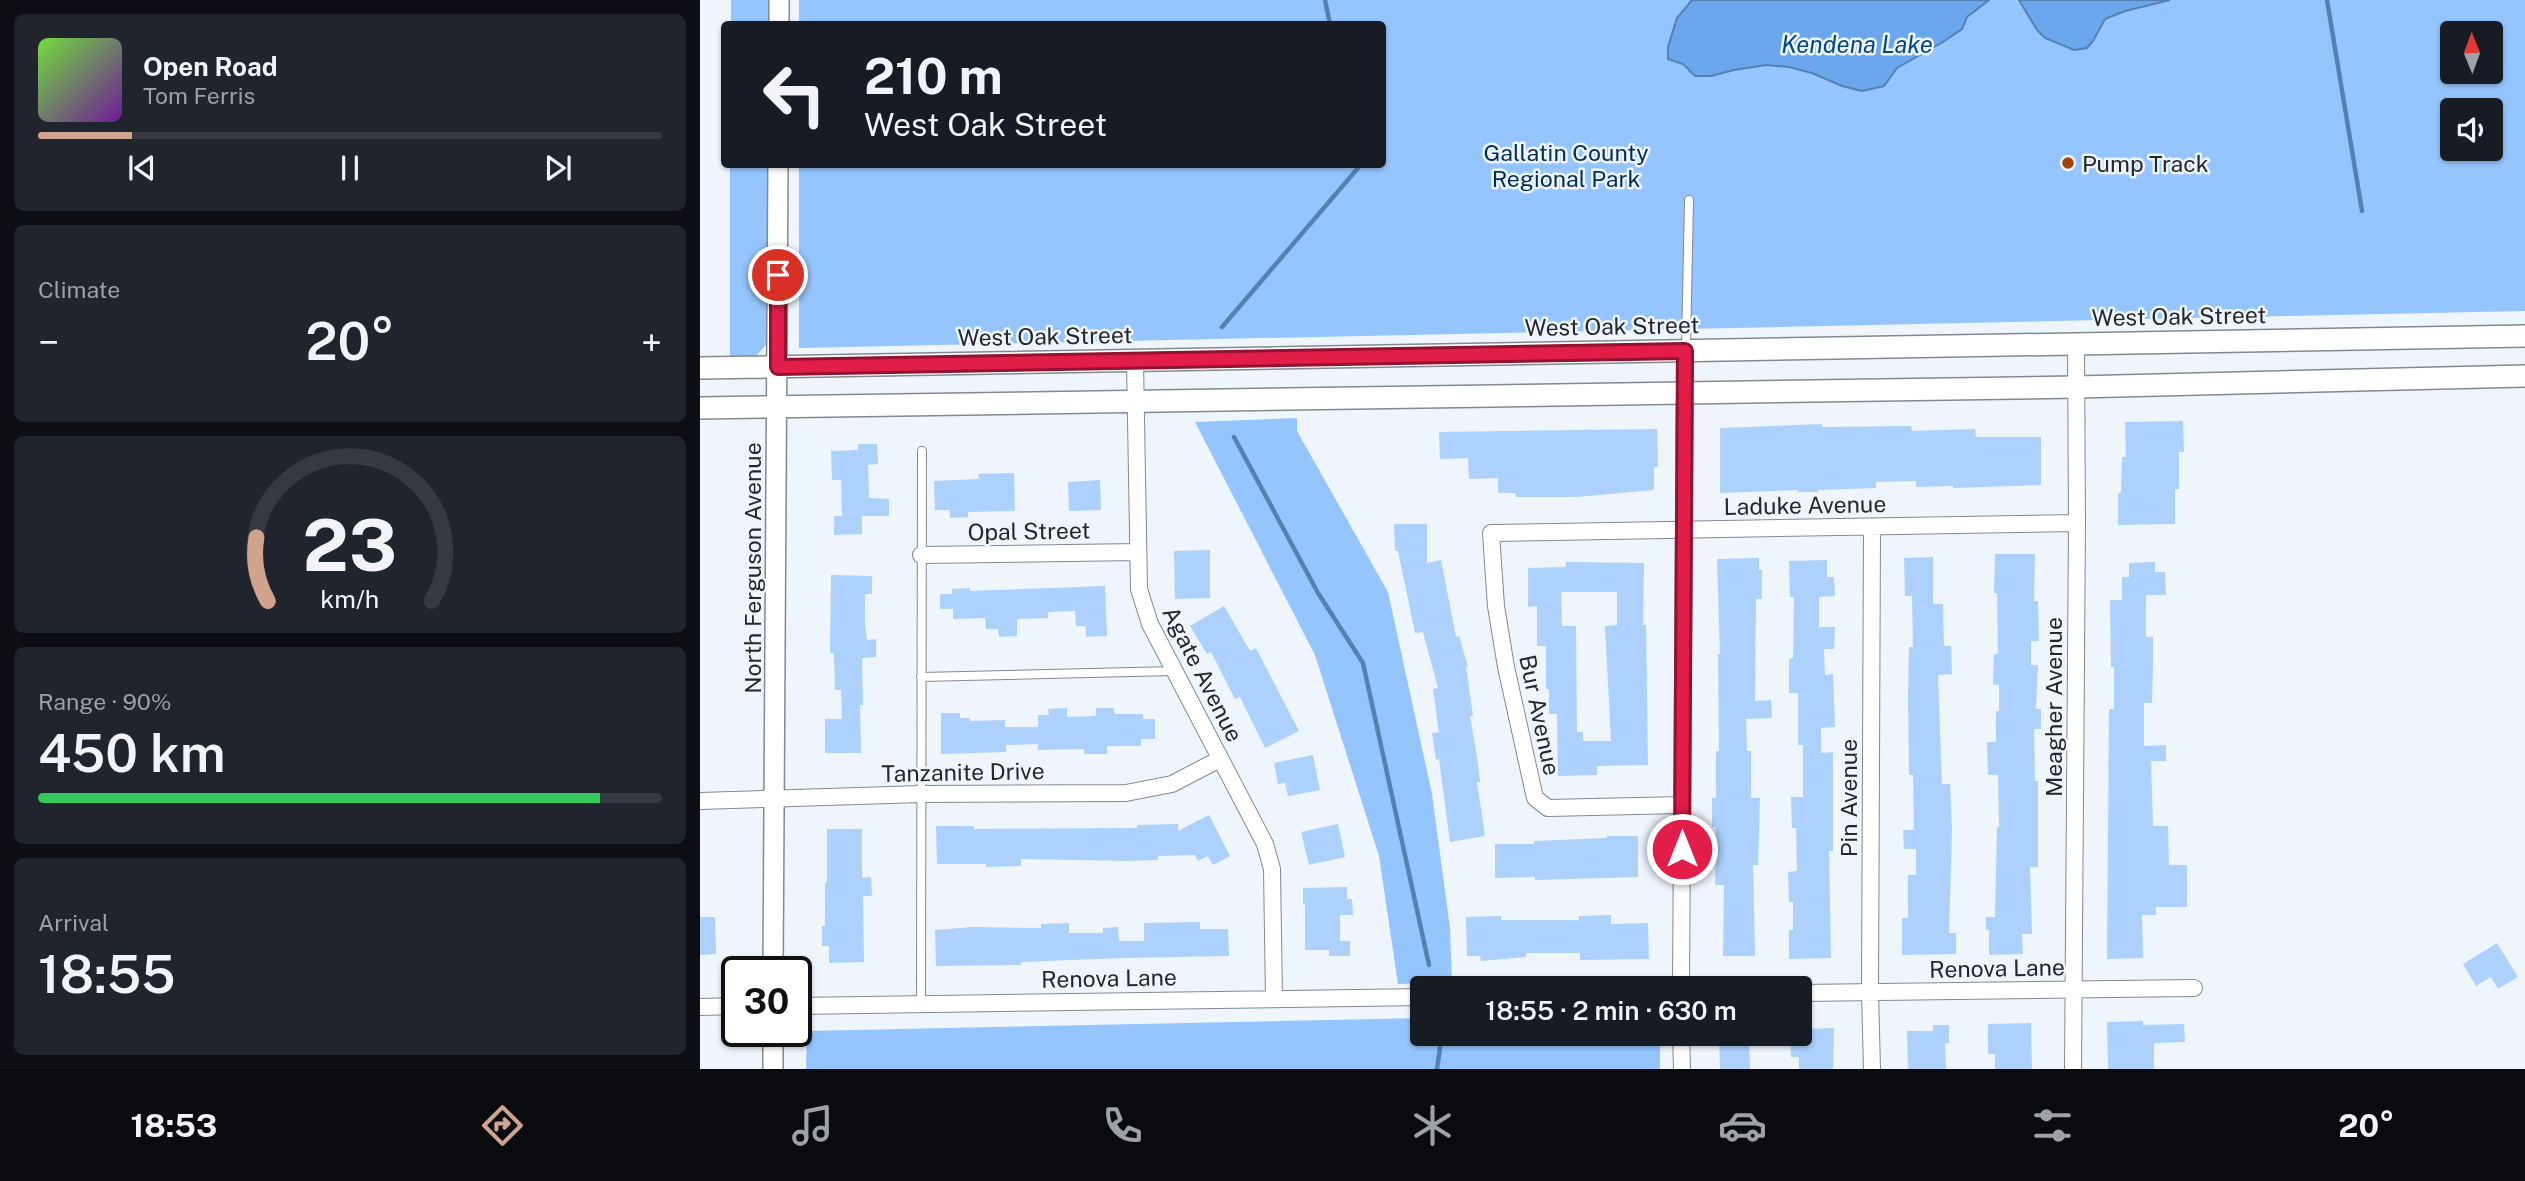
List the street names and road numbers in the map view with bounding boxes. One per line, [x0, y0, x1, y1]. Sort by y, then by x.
street label: West Oak Street [2091, 301, 2267, 331]
street label: West Oak Street [1524, 311, 1700, 341]
street label: West Oak Street [957, 321, 1133, 351]
street label: North Ferguson Avenue [739, 442, 766, 694]
street label: Laduke Avenue [1723, 490, 1887, 520]
street label: Opal Street [967, 516, 1091, 546]
street label: Agate Avenue [1157, 602, 1249, 746]
street label: Meagher Avenue [2040, 617, 2067, 797]
street label: Bur Avenue [1514, 652, 1566, 778]
street label: Pin Avenue [1835, 739, 1862, 857]
street label: Tanzanite Drive [881, 757, 1045, 787]
street label: Renova Lane [1929, 953, 2065, 983]
street label: Renova Lane [1041, 963, 1177, 993]

